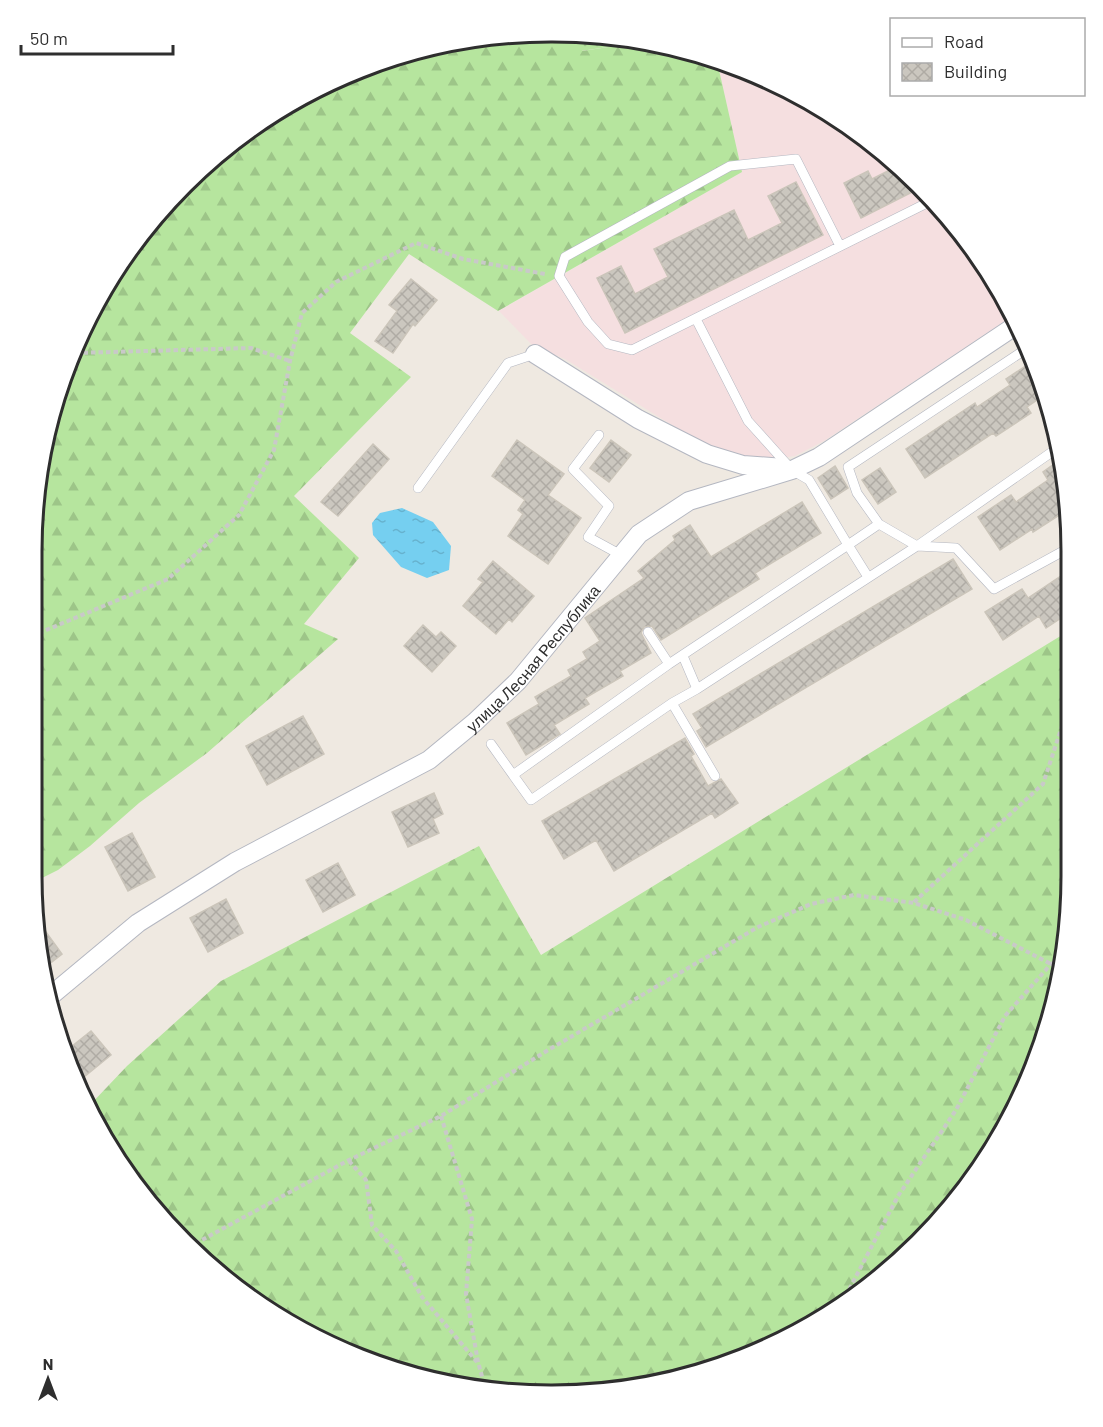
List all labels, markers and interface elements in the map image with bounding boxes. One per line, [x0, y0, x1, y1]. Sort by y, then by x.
scale bar [21, 18, 172, 56]
legend [890, 18, 1085, 96]
text: 50 m [30, 27, 68, 49]
text: Road [944, 30, 984, 52]
text: Building [944, 60, 1007, 82]
street label: улица Лесная Республика [462, 580, 603, 735]
north arrow [18, 1349, 78, 1409]
text: N [43, 1354, 53, 1373]

